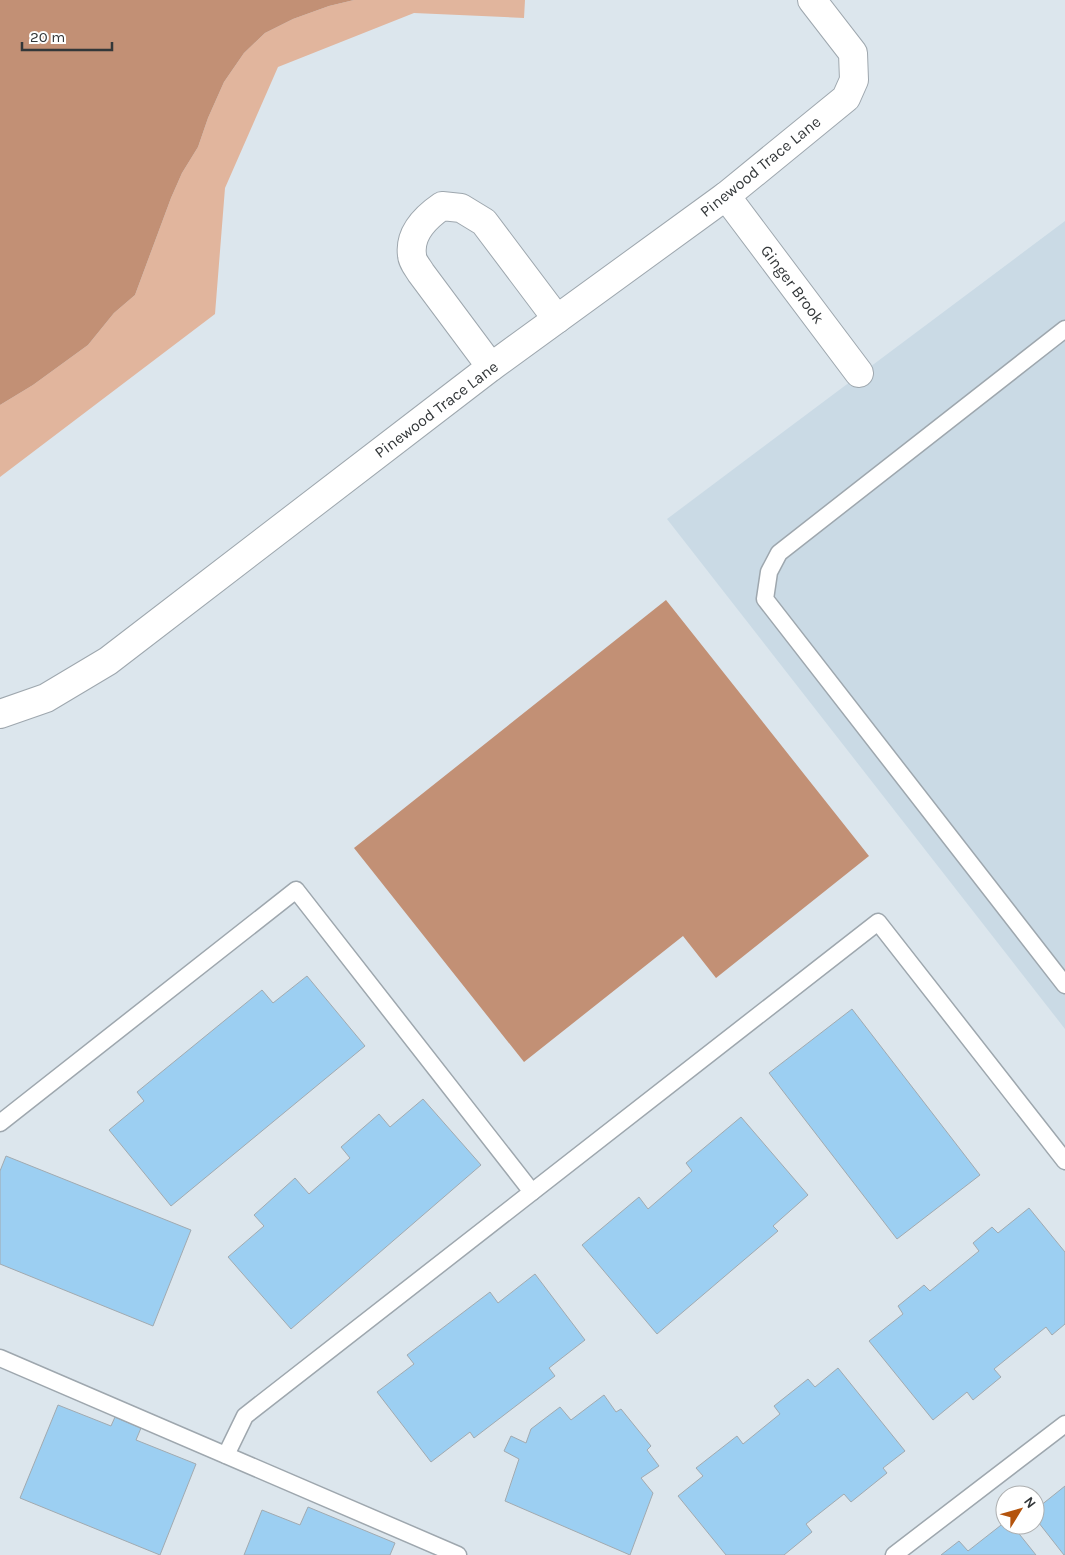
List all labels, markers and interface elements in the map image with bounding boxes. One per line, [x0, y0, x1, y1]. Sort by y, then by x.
scale bar [22, 20, 112, 52]
text: 20 m [30, 28, 65, 46]
street label: Pinewood Trace Lane [696, 112, 824, 221]
street label: Ginger Brook [757, 241, 828, 327]
street label: Pinewood Trace Lane [371, 357, 502, 462]
north arrow [995, 1485, 1045, 1535]
text: N [1020, 1493, 1040, 1512]

